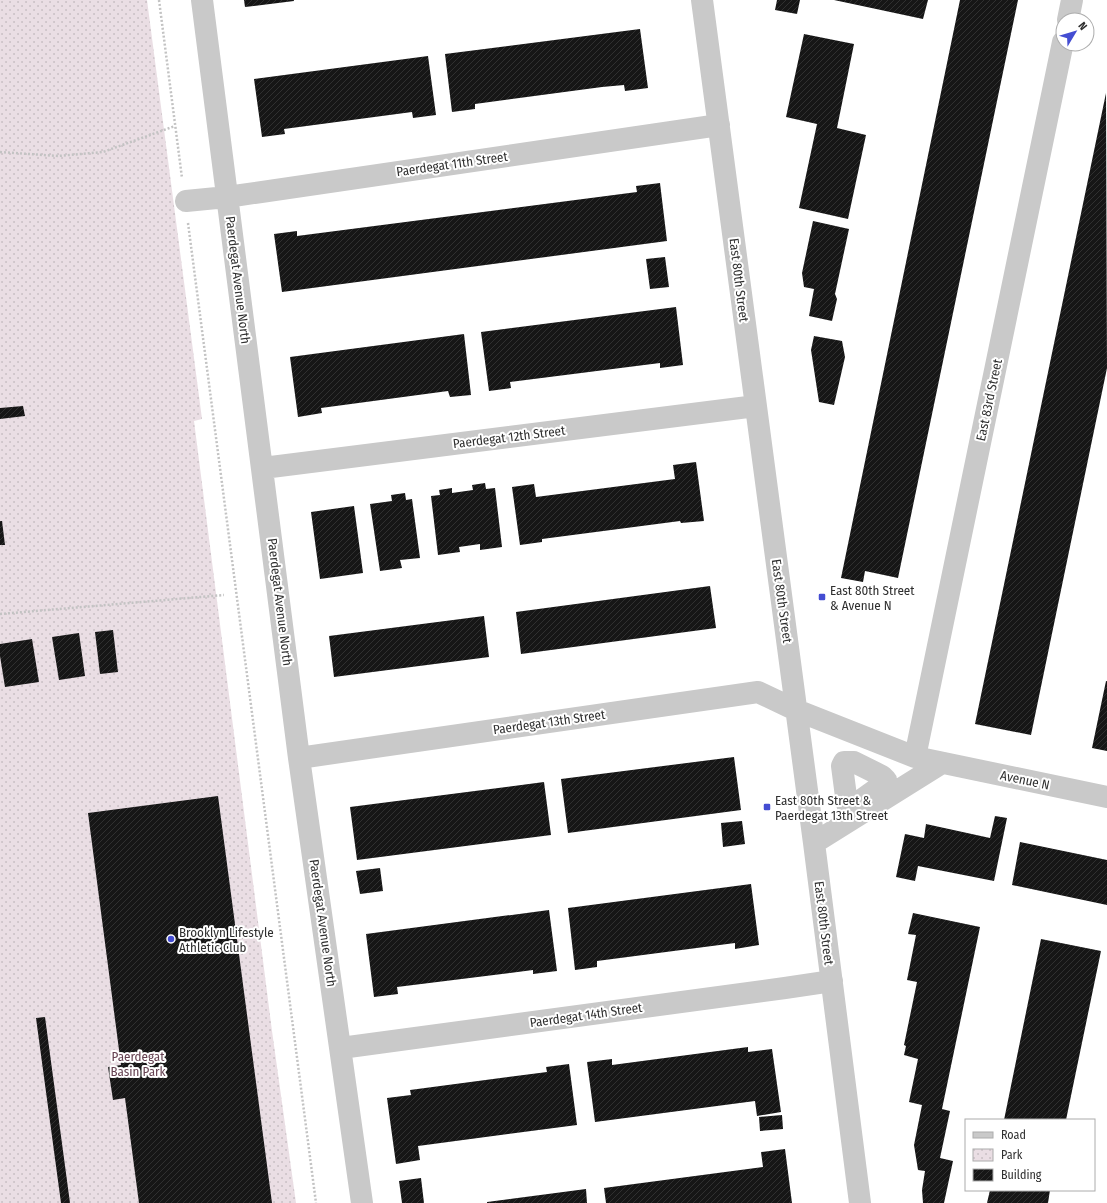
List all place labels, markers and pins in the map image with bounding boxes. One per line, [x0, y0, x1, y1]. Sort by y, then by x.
place label: East 80th Street & Avenue N [830, 583, 915, 613]
marker: East 80th Street & Avenue N [817, 592, 827, 602]
place label: East 80th Street & Paerdegat 13th Street [775, 793, 889, 823]
marker: East 80th Street & Paerdegat 13th Street [762, 802, 772, 812]
place label: Brooklyn Lifestyle Athletic Club [179, 925, 274, 955]
marker: Brooklyn Lifestyle Athletic Club [166, 934, 176, 944]

